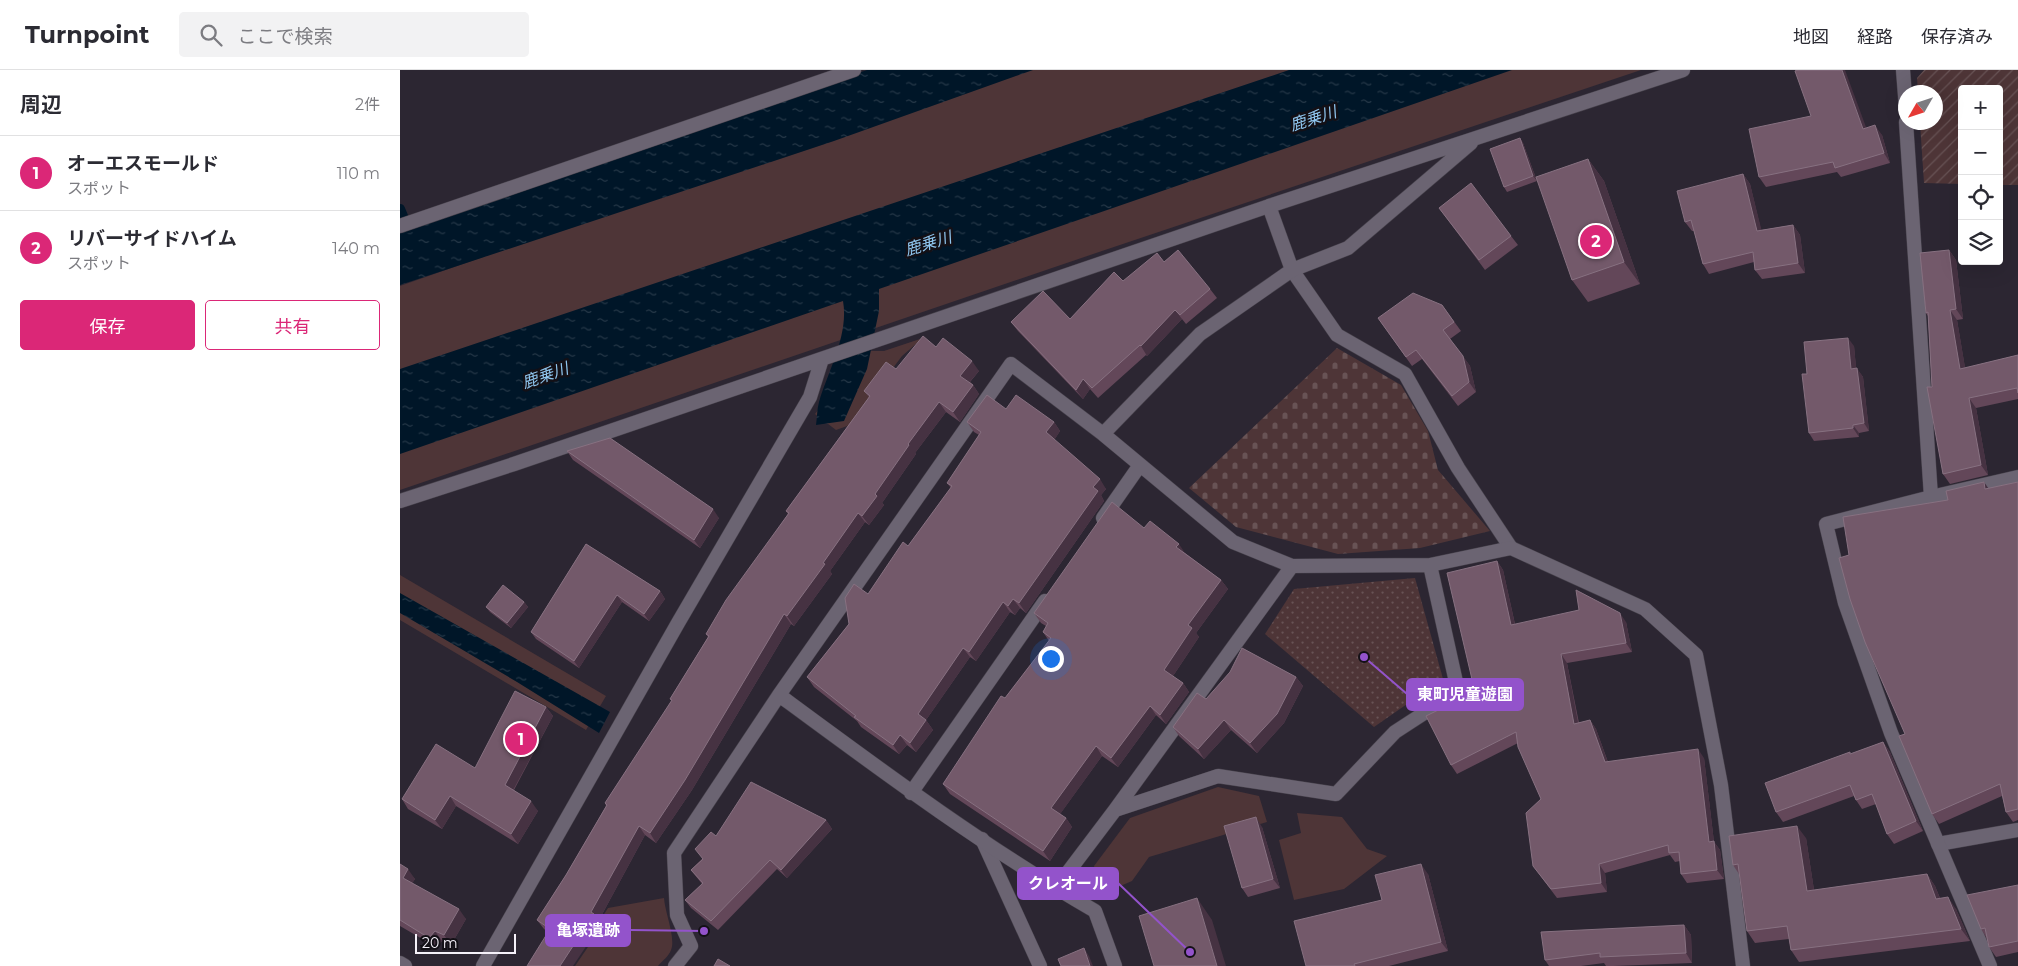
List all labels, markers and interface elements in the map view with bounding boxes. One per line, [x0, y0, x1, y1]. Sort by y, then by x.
search box [179, 12, 529, 57]
text: Turnpoint [25, 20, 149, 49]
icon: search [197, 21, 225, 49]
text: ここで検索 [237, 25, 332, 48]
text: 地図 [1793, 26, 1829, 48]
text: 経路 [1857, 26, 1893, 48]
text: 保存済み [1921, 26, 1993, 48]
north arrow [1898, 85, 1943, 130]
map controls [1958, 85, 2003, 265]
button: + [1958, 85, 2003, 130]
text: 周辺 [20, 92, 62, 117]
text: 2件 [355, 95, 380, 114]
water label: 鹿乗川 [1287, 101, 1341, 135]
button: − [1958, 130, 2003, 175]
text: オーエスモールド [67, 152, 219, 175]
text: 1 [33, 164, 39, 183]
text: 110 m [337, 164, 380, 183]
button: locate [1958, 175, 2003, 220]
text: スポット [67, 179, 131, 198]
button: layers [1958, 220, 2003, 265]
pin: 2 [1580, 222, 1612, 260]
text: リバーサイドハイム [67, 227, 237, 250]
water label: 鹿乗川 [902, 227, 956, 260]
text: 2 [31, 239, 41, 258]
text: 140 m [332, 239, 380, 258]
text: スポット [67, 254, 131, 273]
button: 保存 [20, 300, 195, 350]
button: 共有 [205, 300, 380, 350]
water label: 鹿乗川 [519, 358, 573, 392]
your location [1038, 646, 1064, 672]
callout: 東町児童遊園 [1407, 679, 1523, 710]
text: 東町児童遊園 [1417, 685, 1513, 704]
pin: 1 [505, 720, 537, 758]
callout: クレオール [1018, 868, 1118, 899]
text: クレオール [1028, 874, 1108, 893]
callout: 亀塚遺跡 [546, 915, 630, 946]
text: 亀塚遺跡 [556, 921, 620, 940]
scale bar [415, 931, 516, 954]
text: 20 m [422, 934, 458, 952]

